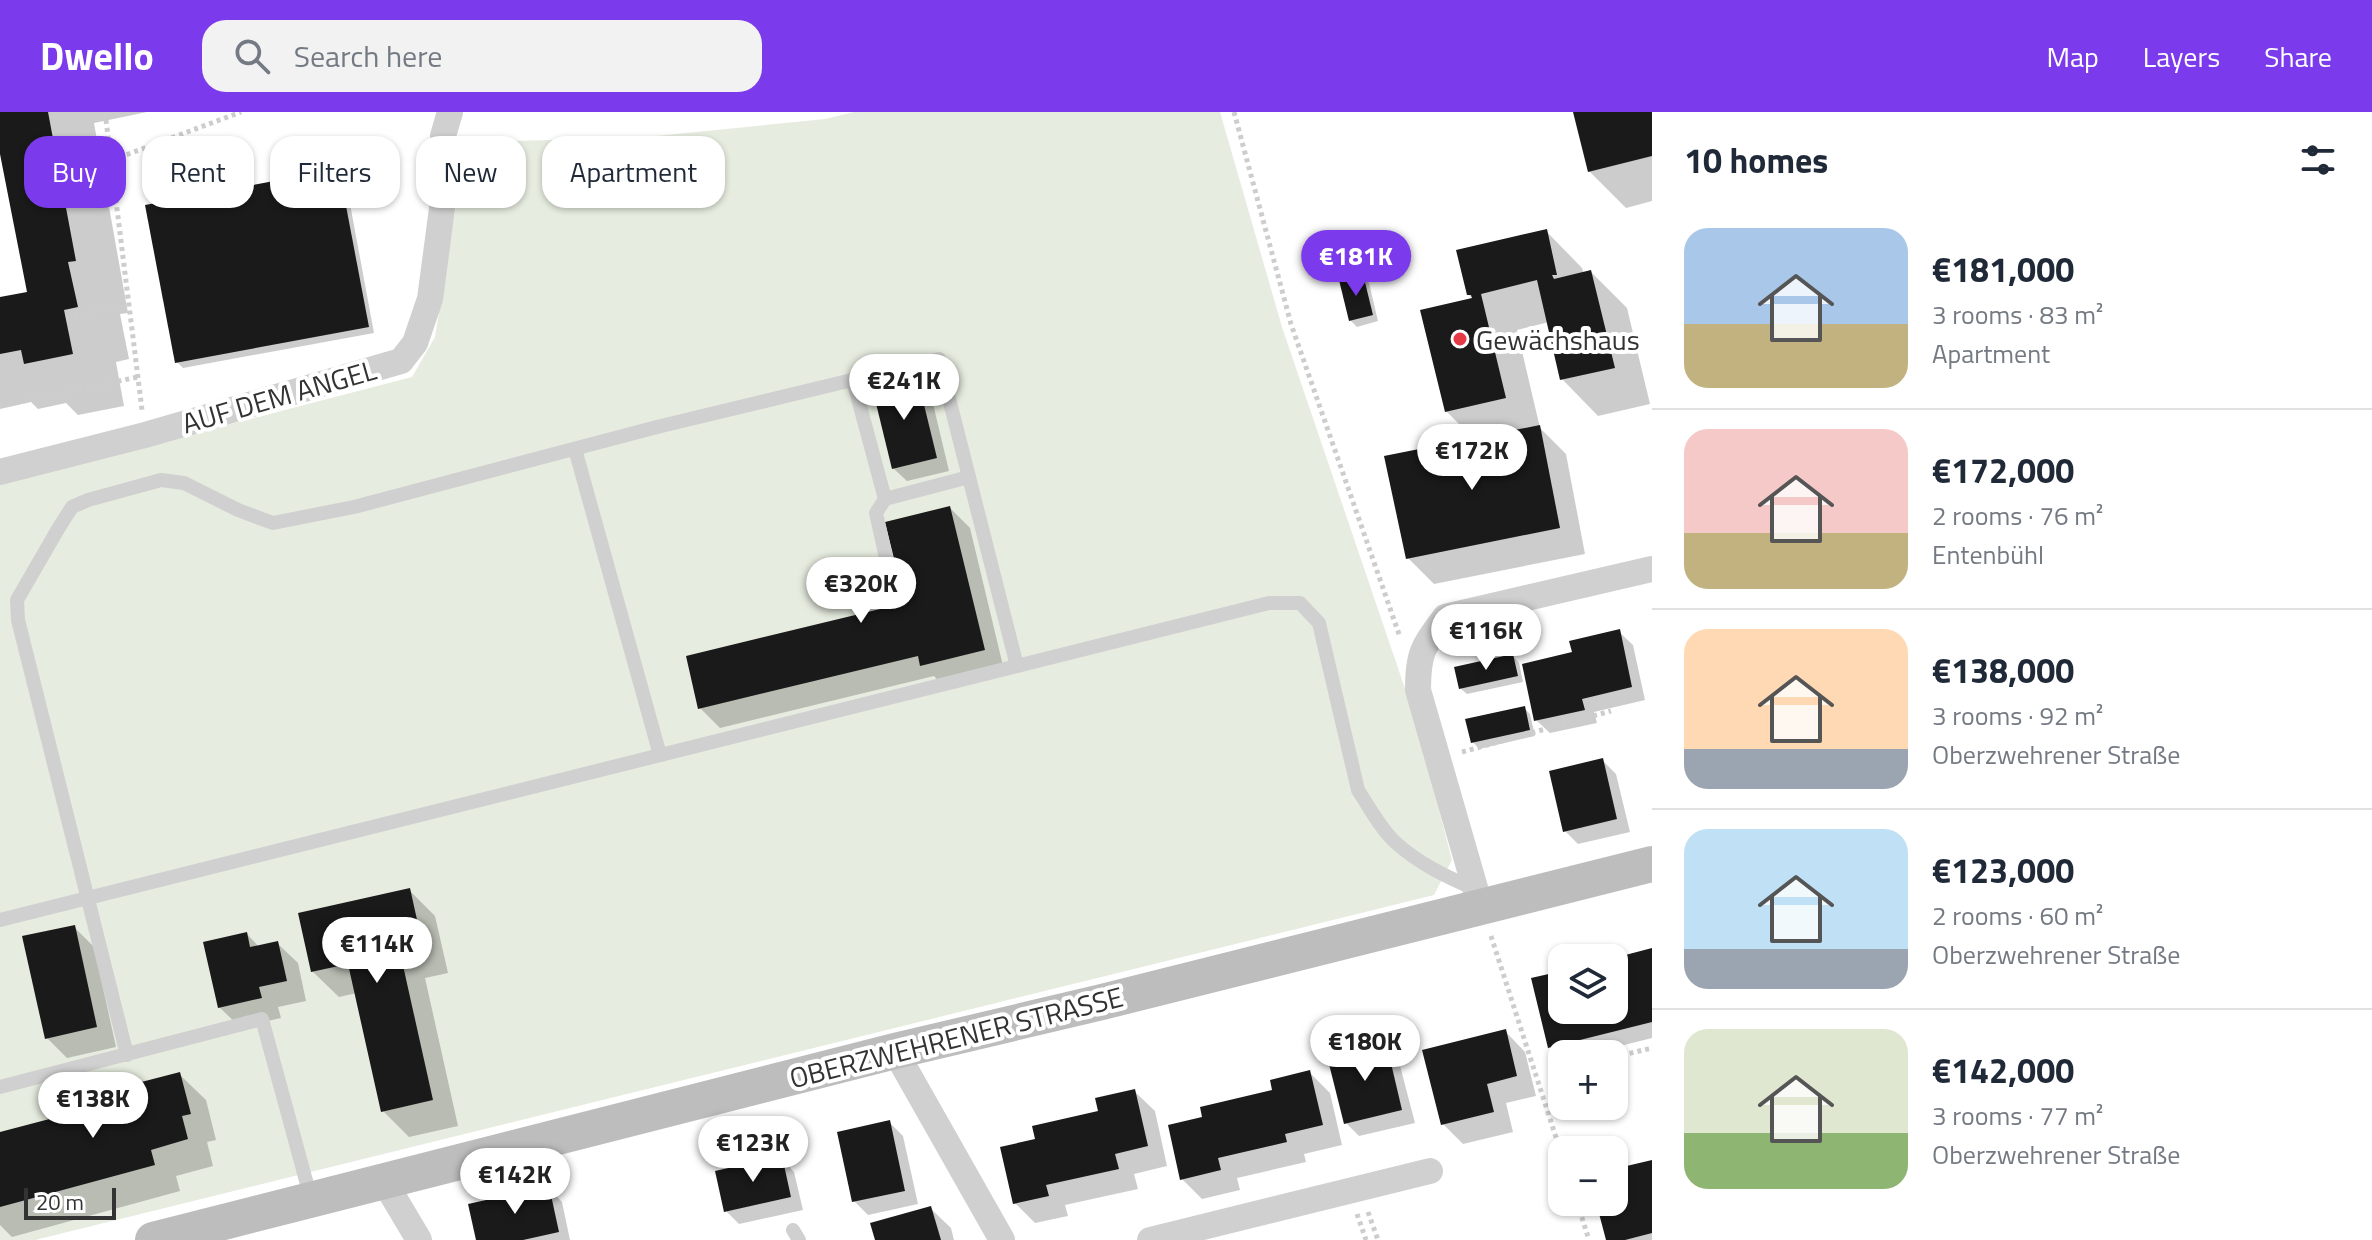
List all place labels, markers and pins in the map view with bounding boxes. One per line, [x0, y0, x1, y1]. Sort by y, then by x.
pin: €181K [1300, 230, 1412, 298]
place label: Gewächshaus [1476, 318, 1640, 361]
marker: Gewächshaus [1451, 330, 1469, 348]
pin: €241K [848, 354, 960, 422]
pin: €172K [1416, 424, 1528, 492]
pin: €320K [805, 557, 917, 625]
pin: €116K [1430, 604, 1542, 672]
pin: €114K [321, 917, 433, 985]
pin: €180K [1309, 1015, 1421, 1083]
pin: €138K [37, 1072, 149, 1140]
pin: €123K [697, 1116, 809, 1184]
pin: €142K [459, 1148, 571, 1216]

